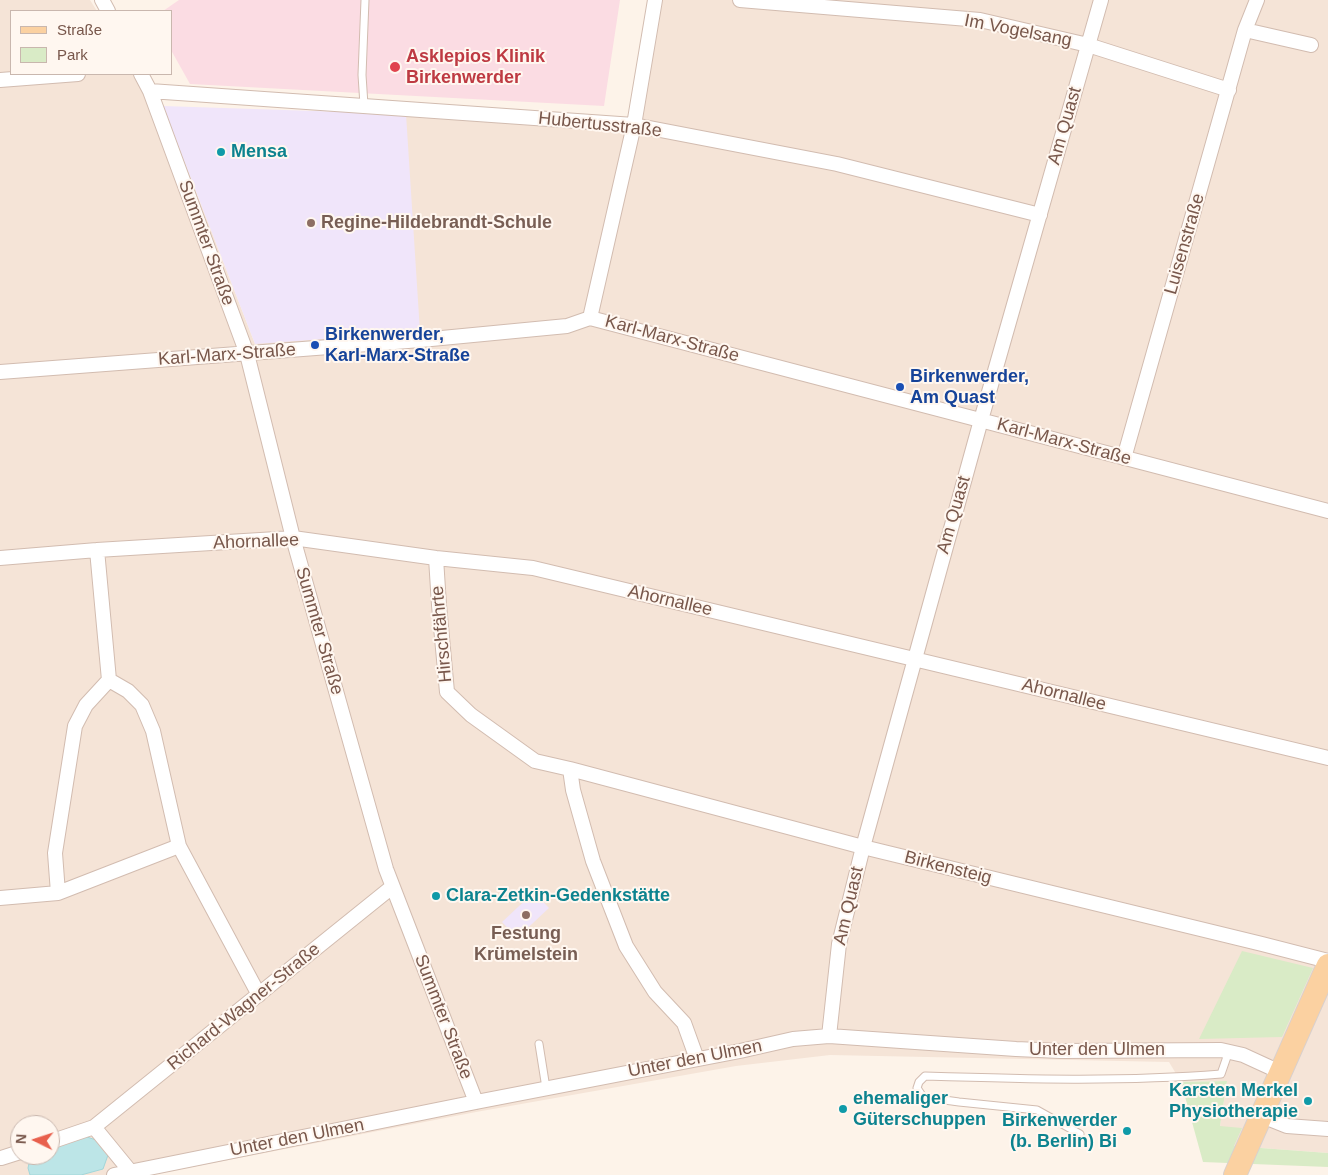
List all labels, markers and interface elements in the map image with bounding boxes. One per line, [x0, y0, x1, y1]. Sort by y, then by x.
legend [10, 10, 172, 75]
street label: Im Vogelsang [962, 10, 1074, 52]
text: Straße [57, 21, 102, 38]
text: Park [57, 46, 88, 63]
place label: Asklepios Klinik Birkenwerder [406, 46, 545, 88]
marker: Asklepios Klinik Birkenwerder [388, 60, 402, 74]
street label: Am Quast [1044, 85, 1086, 167]
street label: Hubertusstraße [537, 108, 663, 142]
place label: Mensa [231, 141, 287, 163]
marker: Mensa [215, 146, 227, 158]
street label: Summter Straße [173, 177, 239, 309]
street label: Luisenstraße [1160, 191, 1210, 297]
place label: Regine-Hildebrandt-Schule [321, 212, 552, 234]
marker: Regine-Hildebrandt-Schule [305, 217, 317, 229]
street label: Karl-Marx-Straße [603, 311, 741, 367]
place label: Birkenwerder, Karl-Marx-Straße [325, 324, 470, 366]
street label: Karl-Marx-Straße [157, 339, 297, 371]
marker: Birkenwerder, Karl-Marx-Straße [309, 339, 321, 351]
place label: Birkenwerder, Am Quast [910, 366, 1029, 408]
marker: Birkenwerder, Am Quast [894, 381, 906, 393]
street label: Karl-Marx-Straße [995, 414, 1133, 470]
street label: Am Quast [933, 474, 975, 556]
street label: Ahornallee [213, 530, 299, 554]
street label: Summter Straße [290, 565, 348, 697]
street label: Ahornallee [626, 581, 714, 621]
street label: Hirschfährte [427, 585, 457, 683]
street label: Ahornallee [1020, 674, 1108, 716]
street label: Birkensteig [902, 847, 994, 889]
street label: Am Quast [829, 865, 869, 947]
place label: Clara-Zetkin-Gedenkstätte [446, 885, 670, 907]
marker: Clara-Zetkin-Gedenkstätte [430, 890, 442, 902]
marker: Festung Krümelstein [520, 909, 532, 921]
place label: Festung Krümelstein [474, 923, 578, 966]
street label: Richard-Wagner-Straße [163, 939, 325, 1075]
street label: Summter Straße [409, 951, 477, 1083]
street label: Unter den Ulmen [626, 1035, 764, 1083]
street label: Unter den Ulmen [1029, 1039, 1165, 1061]
place label: Karsten Merkel Physiotherapie [1169, 1080, 1298, 1122]
place label: ehemaliger Güterschuppen [853, 1088, 986, 1130]
marker: Karsten Merkel Physiotherapie [1302, 1095, 1314, 1107]
marker: ehemaliger Güterschuppen [837, 1103, 849, 1115]
place label: Birkenwerder (b. Berlin) Bi [1002, 1110, 1117, 1152]
street label: Unter den Ulmen [228, 1114, 366, 1162]
north arrow [10, 1115, 60, 1165]
marker: Birkenwerder (b. Berlin) Bi [1121, 1125, 1133, 1137]
text: N [13, 1133, 29, 1145]

